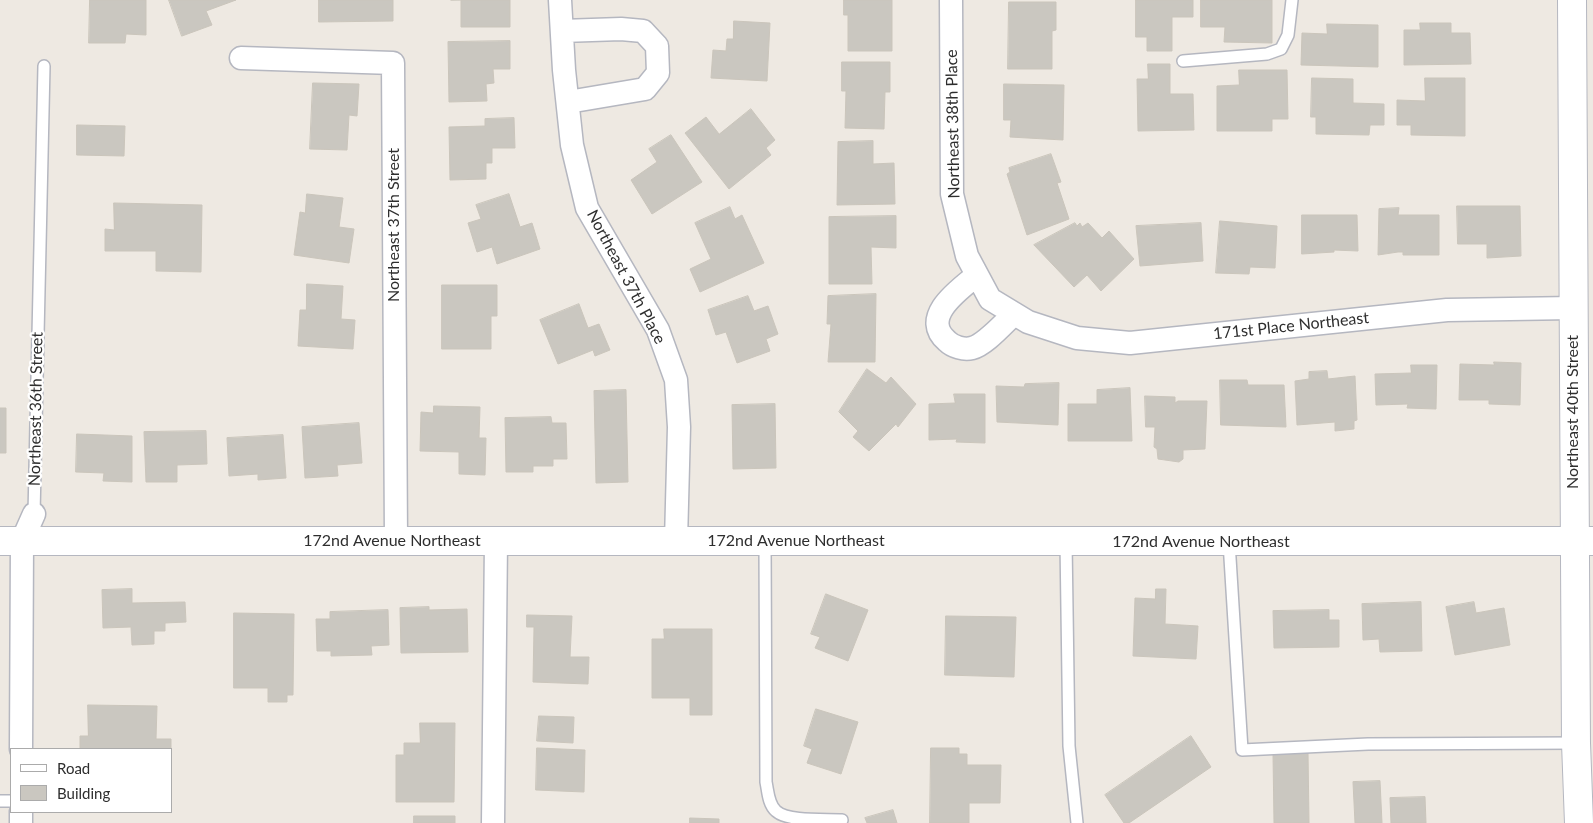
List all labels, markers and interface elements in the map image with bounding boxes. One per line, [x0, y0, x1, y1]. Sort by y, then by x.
street label: Northeast 38th Place [942, 49, 964, 199]
street label: Northeast 37th Street [384, 148, 404, 302]
street label: Northeast 37th Place [582, 207, 670, 347]
street label: 171st Place Northeast [1212, 308, 1370, 344]
street label: Northeast 36th Street [25, 332, 47, 486]
street label: Northeast 40th Street [1563, 335, 1583, 489]
street label: 172nd Avenue Northeast [303, 531, 481, 551]
street label: 172nd Avenue Northeast [707, 531, 885, 551]
street label: 172nd Avenue Northeast [1112, 532, 1290, 552]
legend [10, 748, 172, 813]
text: Road [57, 759, 90, 777]
text: Building [57, 784, 110, 802]

